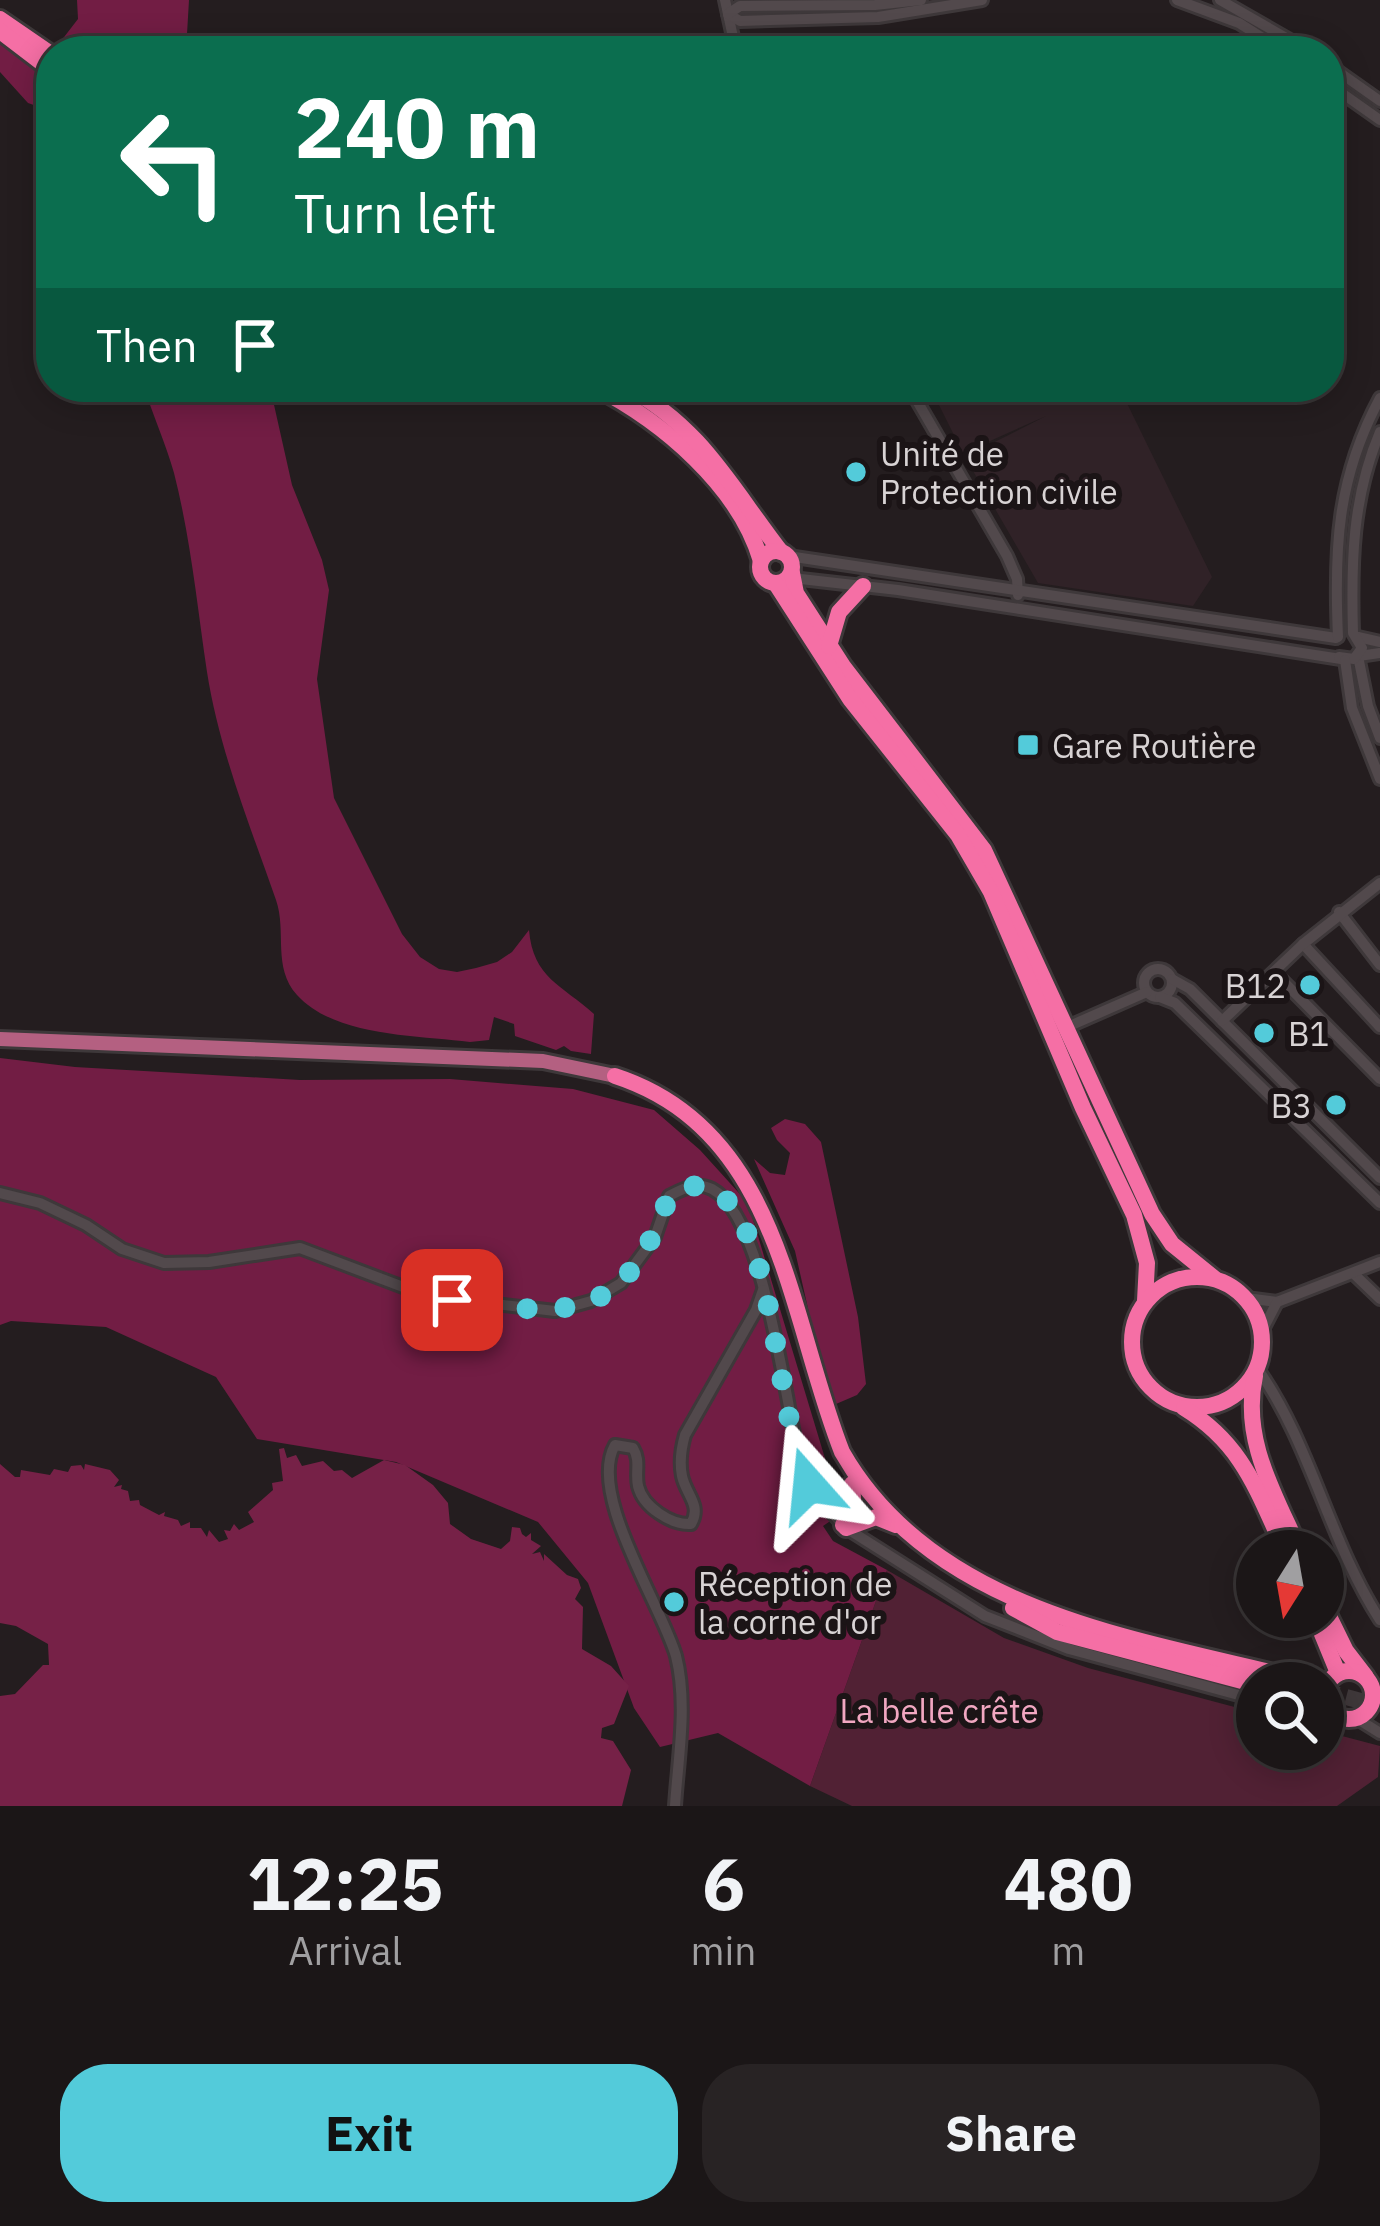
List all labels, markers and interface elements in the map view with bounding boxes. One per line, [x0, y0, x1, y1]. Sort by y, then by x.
text: 240 m [294, 72, 540, 181]
icon: left [96, 84, 252, 240]
text: Turn left [294, 178, 497, 248]
icon: arrive [222, 312, 288, 378]
text: Then [96, 316, 198, 374]
place label: Unité de Protection civile [880, 432, 1118, 513]
marker: Unité de Protection civile [843, 459, 869, 485]
place label: Gare Routière [1052, 724, 1256, 767]
marker: Gare Routière [1015, 732, 1041, 758]
place label: B12 [1225, 964, 1286, 1007]
marker: B12 [1297, 972, 1323, 998]
place label: B1 [1288, 1012, 1329, 1055]
marker: B1 [1251, 1020, 1277, 1046]
place label: B3 [1271, 1084, 1312, 1127]
marker: B3 [1323, 1092, 1349, 1118]
pin [401, 1249, 503, 1351]
icon: arrive [419, 1267, 485, 1333]
position arrow [746, 1422, 872, 1548]
north arrow [1236, 1530, 1344, 1638]
map controls [1236, 1530, 1344, 1770]
place label: Réception de la corne d'or [698, 1562, 892, 1643]
marker: Réception de la corne d'or [661, 1589, 687, 1615]
button: search [1236, 1662, 1344, 1770]
park label: La belle crête [839, 1689, 1039, 1732]
text: 12:25 [247, 1836, 444, 1930]
text: 6 [702, 1836, 745, 1930]
text: 480 [1003, 1836, 1133, 1930]
text: Arrival [288, 1925, 402, 1976]
text: min [691, 1925, 756, 1976]
text: m [1051, 1925, 1085, 1976]
button: Exit [60, 2064, 678, 2202]
button: Share [702, 2064, 1320, 2202]

